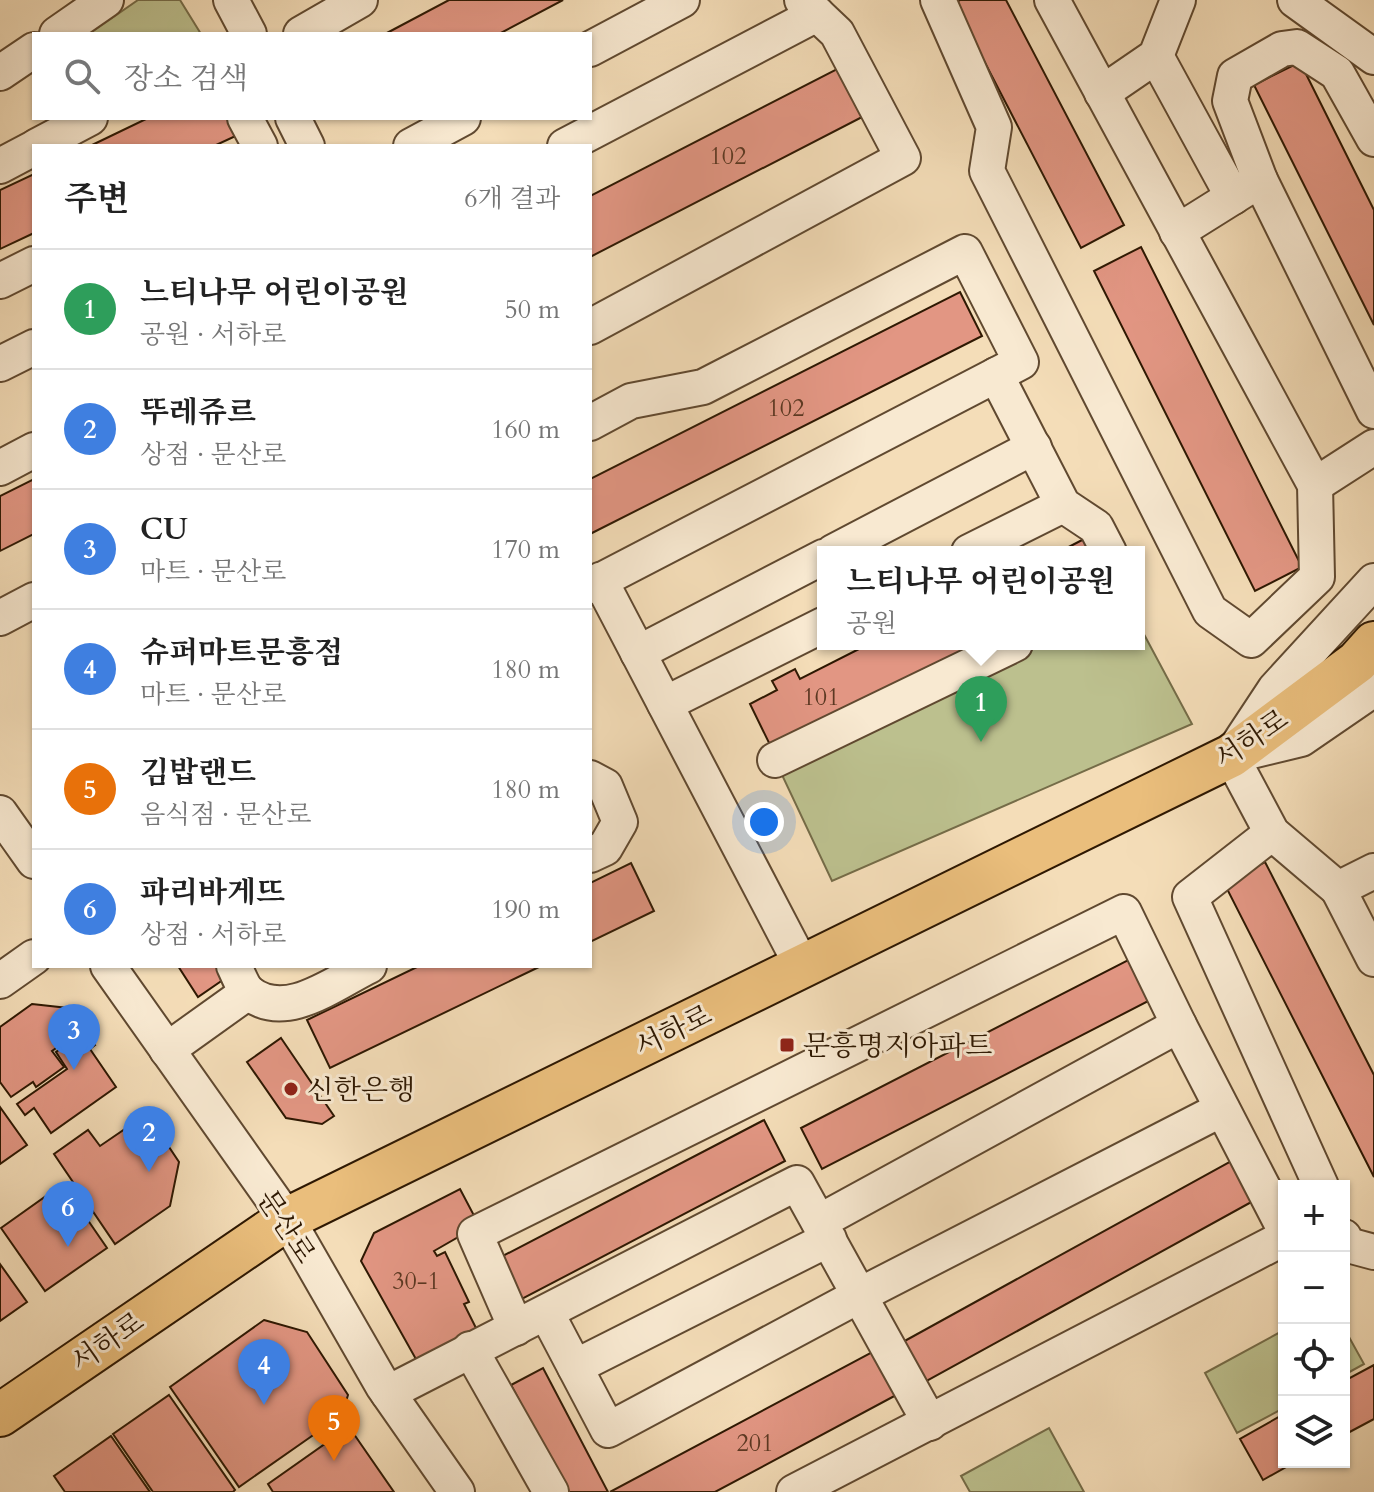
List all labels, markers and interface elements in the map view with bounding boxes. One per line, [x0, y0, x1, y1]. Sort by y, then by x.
search box [32, 32, 592, 120]
icon: search [60, 54, 104, 98]
text: 장소 검색 [124, 58, 248, 99]
house number: 102 [710, 140, 746, 173]
text: 주변 [64, 176, 130, 222]
text: 6개 결과 [464, 181, 560, 216]
text: 느티나무 어린이공원 [140, 272, 409, 313]
text: 1 [83, 292, 97, 327]
text: 50 m [504, 292, 560, 327]
text: 공원 · 서하로 [140, 317, 286, 352]
text: 뚜레쥬르 [140, 392, 256, 433]
house number: 102 [768, 392, 804, 425]
text: 2 [83, 412, 97, 447]
text: 160 m [491, 412, 560, 447]
text: 상점 · 문산로 [140, 437, 286, 472]
text: CU [140, 509, 188, 550]
text: 3 [83, 532, 97, 567]
text: 170 m [491, 532, 560, 567]
popup [817, 546, 1145, 650]
text: 마트 · 문산로 [140, 554, 286, 589]
text: 느티나무 어린이공원 [847, 561, 1115, 602]
text: 공원 [847, 606, 897, 641]
text: 슈퍼마트문흥점 [140, 632, 343, 673]
text: 4 [83, 652, 97, 687]
text: 180 m [491, 652, 560, 687]
pin: 1 [955, 676, 1007, 742]
text: 마트 · 문산로 [140, 677, 286, 712]
house number: 101 [803, 681, 839, 714]
street label: 서하로 [1207, 700, 1296, 777]
text: 김밥랜드 [140, 752, 256, 793]
text: 5 [83, 772, 97, 807]
text: 180 m [491, 772, 560, 807]
text: 음식점 · 문산로 [140, 797, 311, 832]
your location [744, 802, 784, 842]
text: 파리바게뜨 [140, 872, 285, 913]
text: 6 [83, 892, 97, 927]
text: 190 m [491, 892, 560, 927]
text: 상점 · 서하로 [140, 917, 286, 952]
street label: 서하로 [629, 996, 718, 1066]
pin: 3 [48, 1004, 100, 1070]
place label: 문흥명지아파트 [803, 1027, 992, 1065]
marker: 문흥명지아파트 [778, 1036, 796, 1054]
place label: 신한은행 [307, 1071, 415, 1109]
marker: 신한은행 [282, 1080, 300, 1098]
pin: 2 [123, 1106, 175, 1172]
map controls [1278, 1180, 1350, 1468]
button: + [1278, 1180, 1350, 1252]
pin: 6 [42, 1181, 94, 1247]
street label: 문산로 [248, 1182, 324, 1271]
button: − [1278, 1252, 1350, 1324]
house number: 30-1 [392, 1265, 440, 1298]
street label: 서하로 [63, 1303, 152, 1381]
button: locate [1278, 1324, 1350, 1396]
pin: 4 [238, 1339, 290, 1405]
pin: 5 [308, 1395, 360, 1461]
button: layers [1278, 1396, 1350, 1468]
house number: 201 [737, 1427, 773, 1460]

